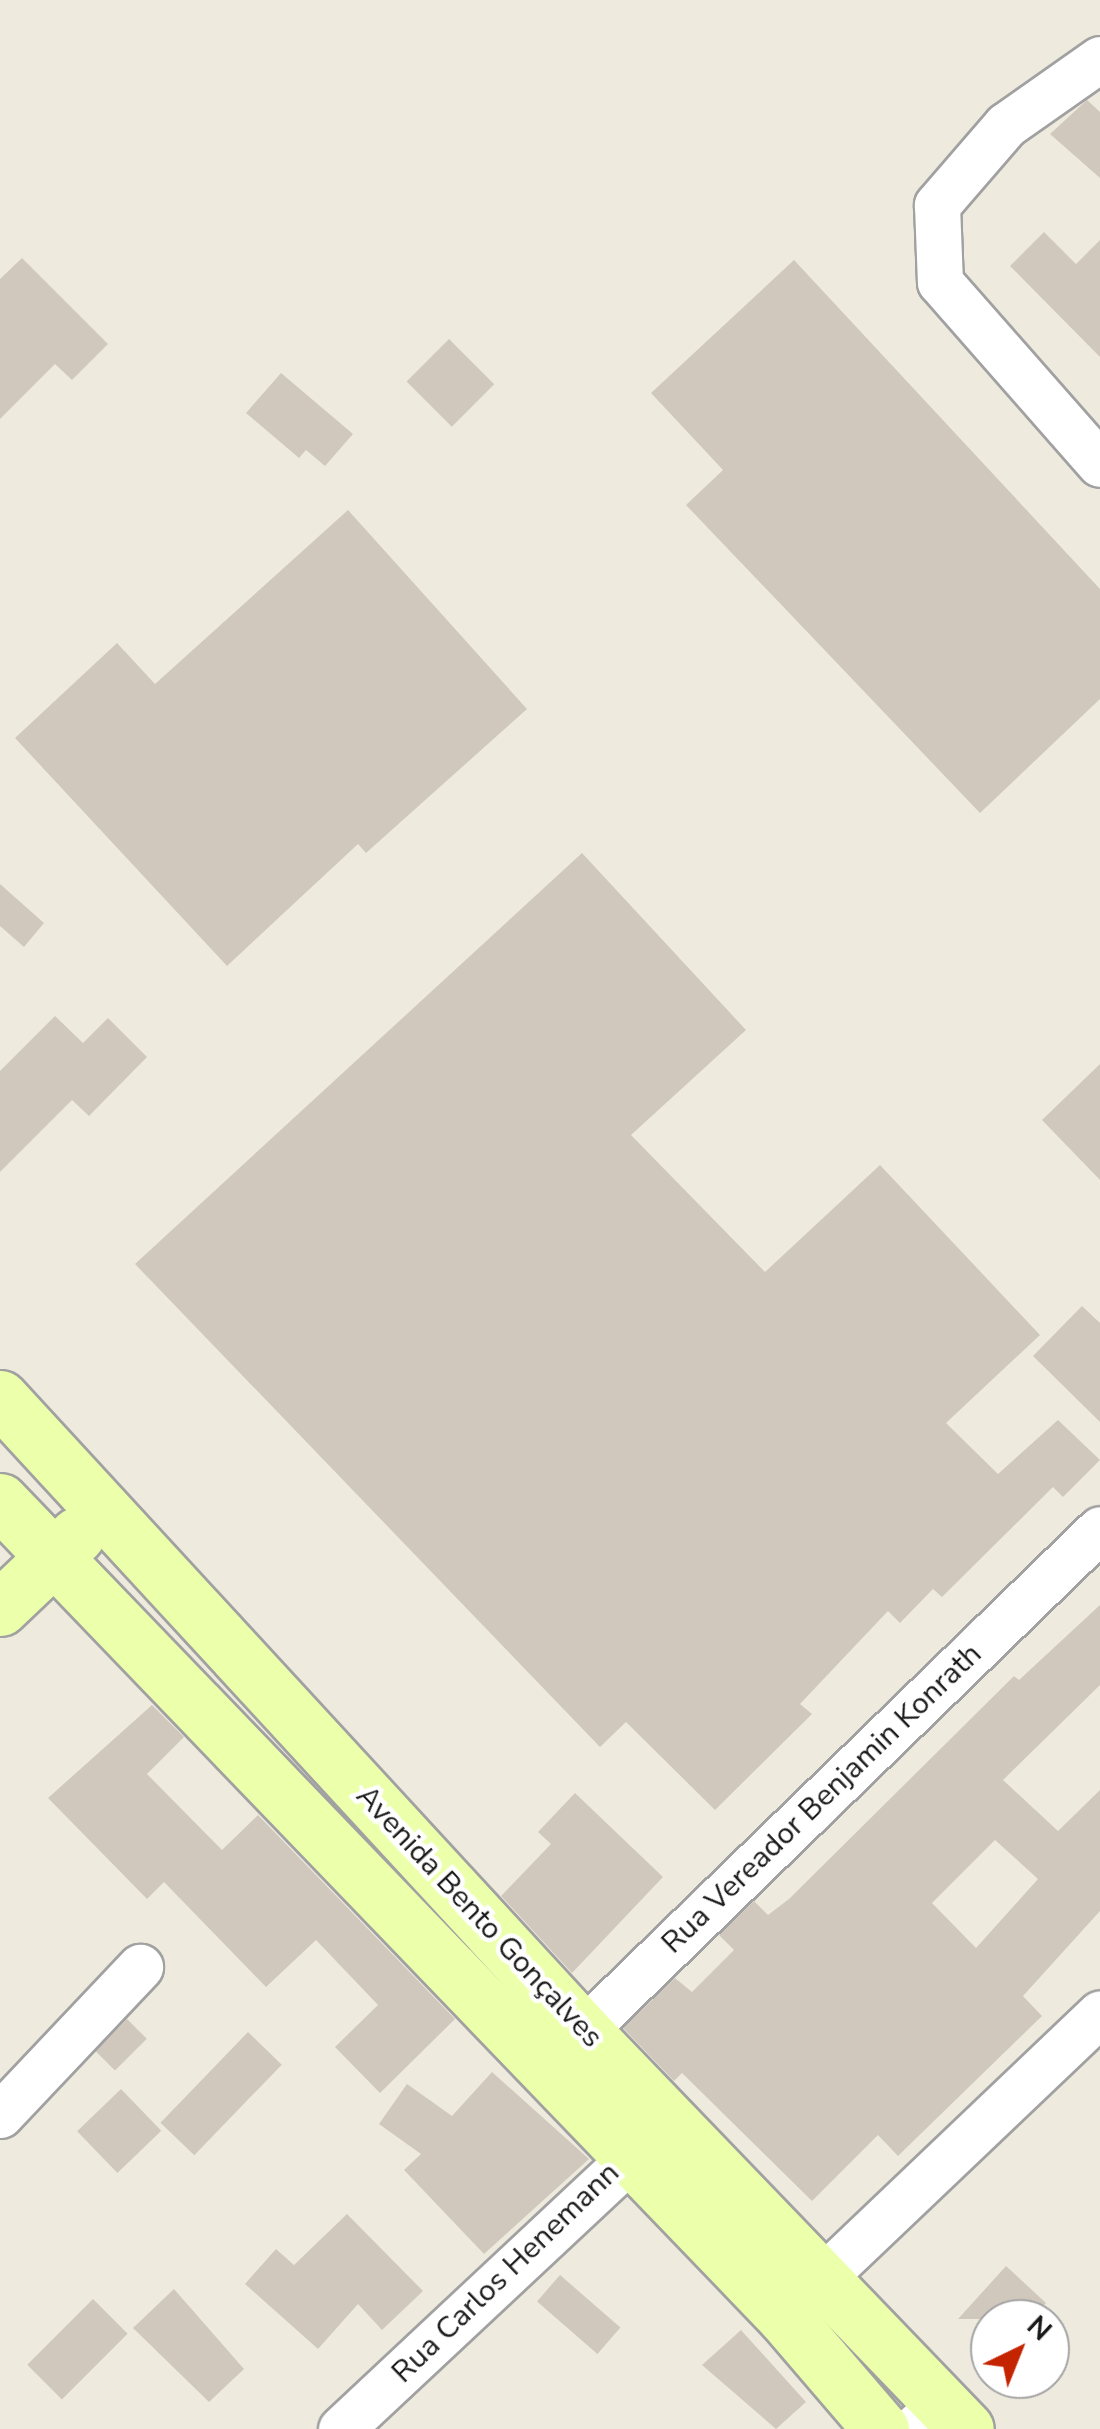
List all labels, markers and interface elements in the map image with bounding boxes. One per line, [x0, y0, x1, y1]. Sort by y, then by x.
street label: Rua Vereador Benjamin Konrath [655, 1637, 989, 1961]
street label: Avenida Bento Gonçalves [348, 1779, 610, 2055]
street label: Rua Carlos Henemann [385, 2155, 627, 2391]
north arrow [970, 2299, 1070, 2399]
text: N [1018, 2307, 1060, 2350]

